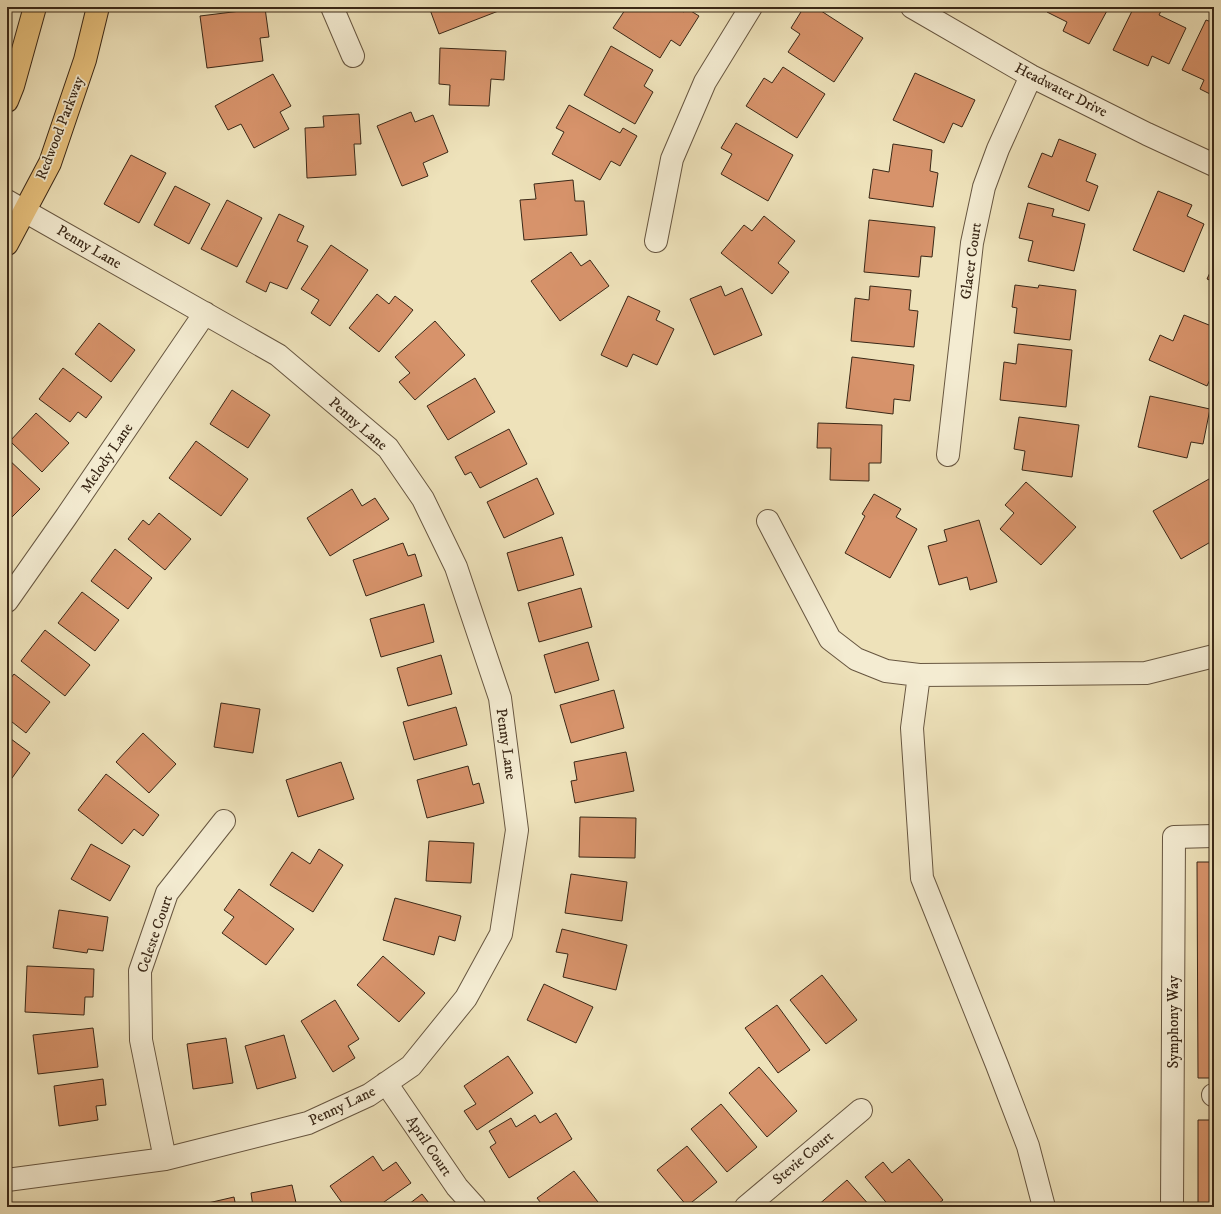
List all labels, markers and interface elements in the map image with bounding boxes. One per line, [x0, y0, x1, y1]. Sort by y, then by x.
street label: Headwater Drive [1011, 58, 1111, 122]
street label: Redwood Parkway [32, 73, 89, 182]
street label: Penny Lane [53, 221, 125, 273]
street label: Glacer Court [956, 221, 986, 301]
street label: Penny Lane [325, 393, 391, 455]
street label: Melody Lane [77, 419, 137, 497]
street label: Penny Lane [492, 707, 520, 781]
street label: Celeste Court [133, 892, 177, 975]
street label: Symphony Way [1164, 975, 1183, 1069]
street label: Penny Lane [306, 1082, 378, 1130]
street label: April Court [402, 1112, 456, 1180]
street label: Stevie Court [769, 1127, 837, 1189]

